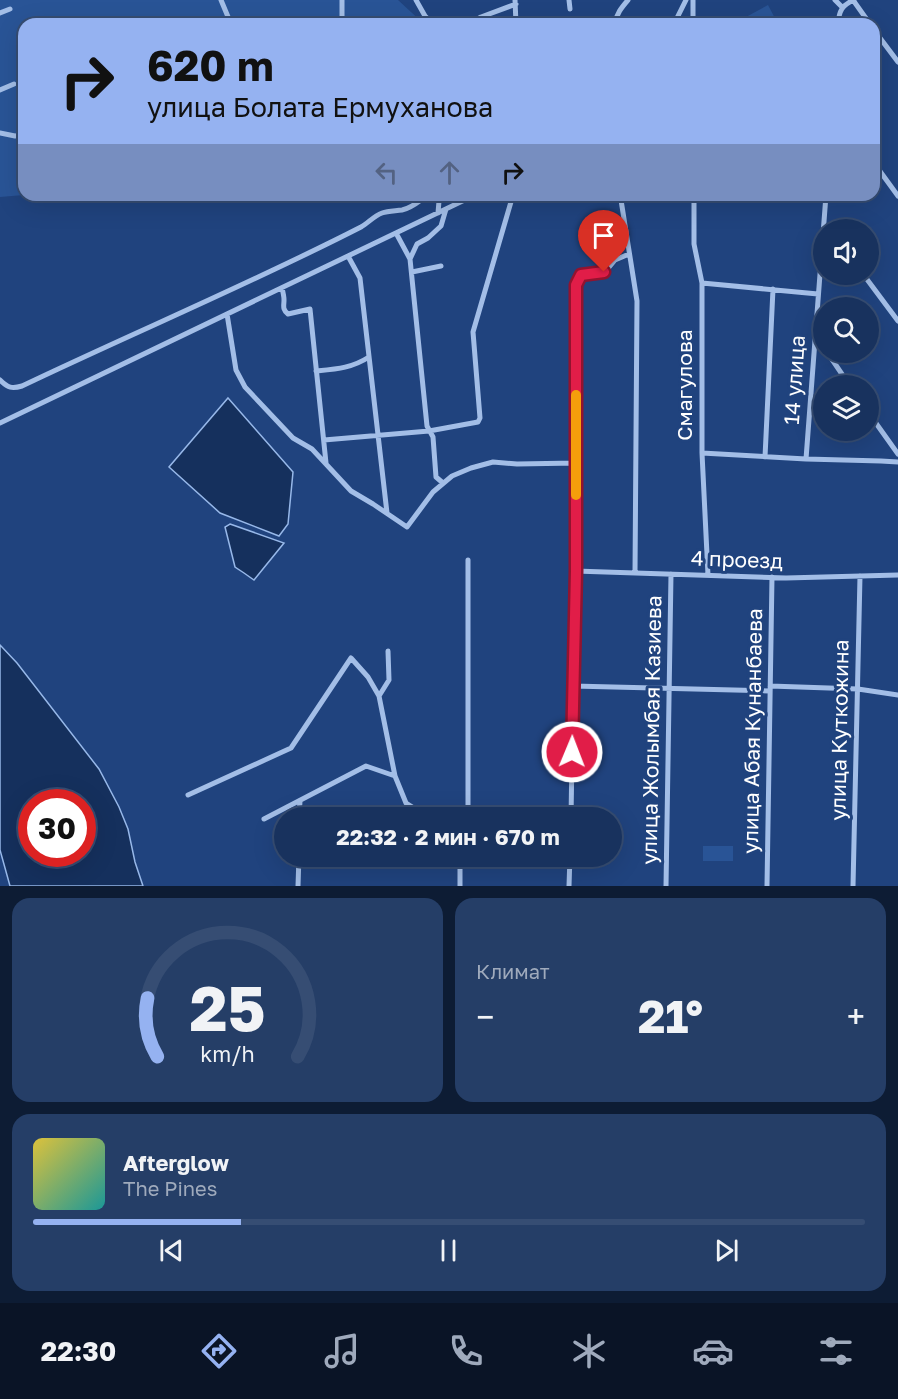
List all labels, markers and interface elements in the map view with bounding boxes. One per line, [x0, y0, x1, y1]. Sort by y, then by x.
text: 620 m [147, 40, 274, 90]
icon: right [48, 42, 126, 120]
text: улица Болата Ермуханова [147, 91, 493, 123]
icon: left [370, 156, 403, 189]
icon: ahead [433, 156, 466, 189]
icon: right [496, 156, 529, 189]
pin [578, 210, 629, 272]
icon: arrive [587, 219, 620, 252]
map controls [813, 219, 879, 441]
button: sound [813, 219, 879, 285]
button: search [813, 297, 879, 363]
street label: Смагулова [671, 329, 697, 441]
street label: 14 улица [778, 334, 810, 426]
button: layers [813, 375, 879, 441]
street label: 4 проезд [691, 544, 784, 574]
street label: улица Жолымбая Казиева [636, 595, 666, 865]
street label: улица Абая Кунанбаева [737, 608, 767, 854]
street label: улица Куткожина [824, 639, 854, 821]
position arrow [540, 720, 604, 784]
speed limit sign: 30 [18, 789, 96, 867]
text: 22:32 · 2 мин · 670 m [336, 823, 560, 850]
text: Климат [476, 959, 550, 983]
text: 25 [189, 970, 266, 1045]
text: 21° [638, 989, 703, 1043]
text: − [476, 997, 494, 1036]
text: + [847, 997, 865, 1036]
text: km/h [200, 1041, 255, 1067]
text: Afterglow [123, 1149, 229, 1176]
text: The Pines [123, 1176, 217, 1200]
icon: previous [155, 1234, 188, 1267]
icon: pause [432, 1234, 465, 1267]
icon: next [710, 1234, 743, 1267]
icon: directions [198, 1330, 240, 1372]
icon: music [321, 1330, 363, 1372]
icon: phone [445, 1330, 487, 1372]
icon: climate [568, 1330, 610, 1372]
icon: car [692, 1330, 734, 1372]
icon: filters [815, 1330, 857, 1372]
text: 22:30 [41, 1335, 116, 1367]

